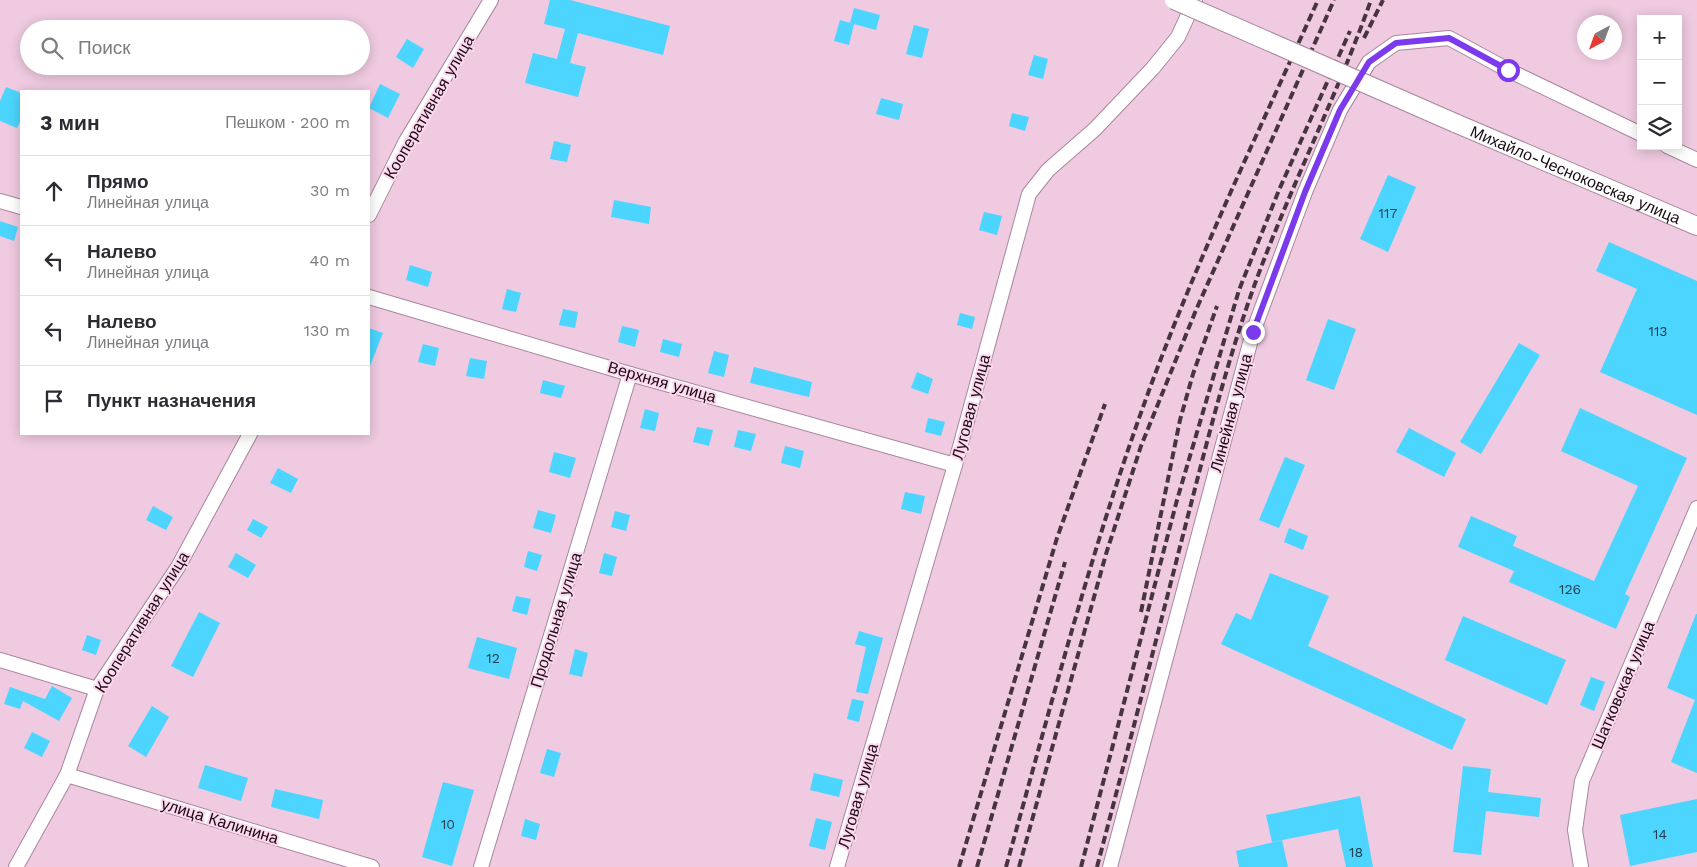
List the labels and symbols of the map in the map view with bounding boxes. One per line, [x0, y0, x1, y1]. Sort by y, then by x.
north arrow [1577, 15, 1622, 60]
street label: Кооперативная улица [380, 32, 478, 182]
route start [1497, 59, 1520, 82]
street label: Михайло-Чесноковская улица [1468, 121, 1684, 227]
house number: 117 [1379, 205, 1398, 221]
route end [1242, 321, 1265, 344]
house number: 113 [1648, 323, 1668, 339]
street label: Луговая улица [948, 352, 994, 462]
street label: Линейная улица [1206, 352, 1256, 474]
street label: Верхняя улица [606, 357, 718, 407]
street label: Кооперативная улица [91, 548, 193, 696]
street label: Продольная улица [526, 550, 586, 690]
house number: 126 [1559, 581, 1581, 597]
street label: Шатковская улица [1587, 618, 1659, 752]
house number: 12 [486, 650, 500, 666]
street label: Луговая улица [834, 741, 882, 851]
street label: улица Калинина [159, 794, 281, 848]
house number: 10 [441, 816, 455, 832]
house number: 14 [1653, 826, 1667, 842]
house number: 18 [1349, 844, 1363, 860]

